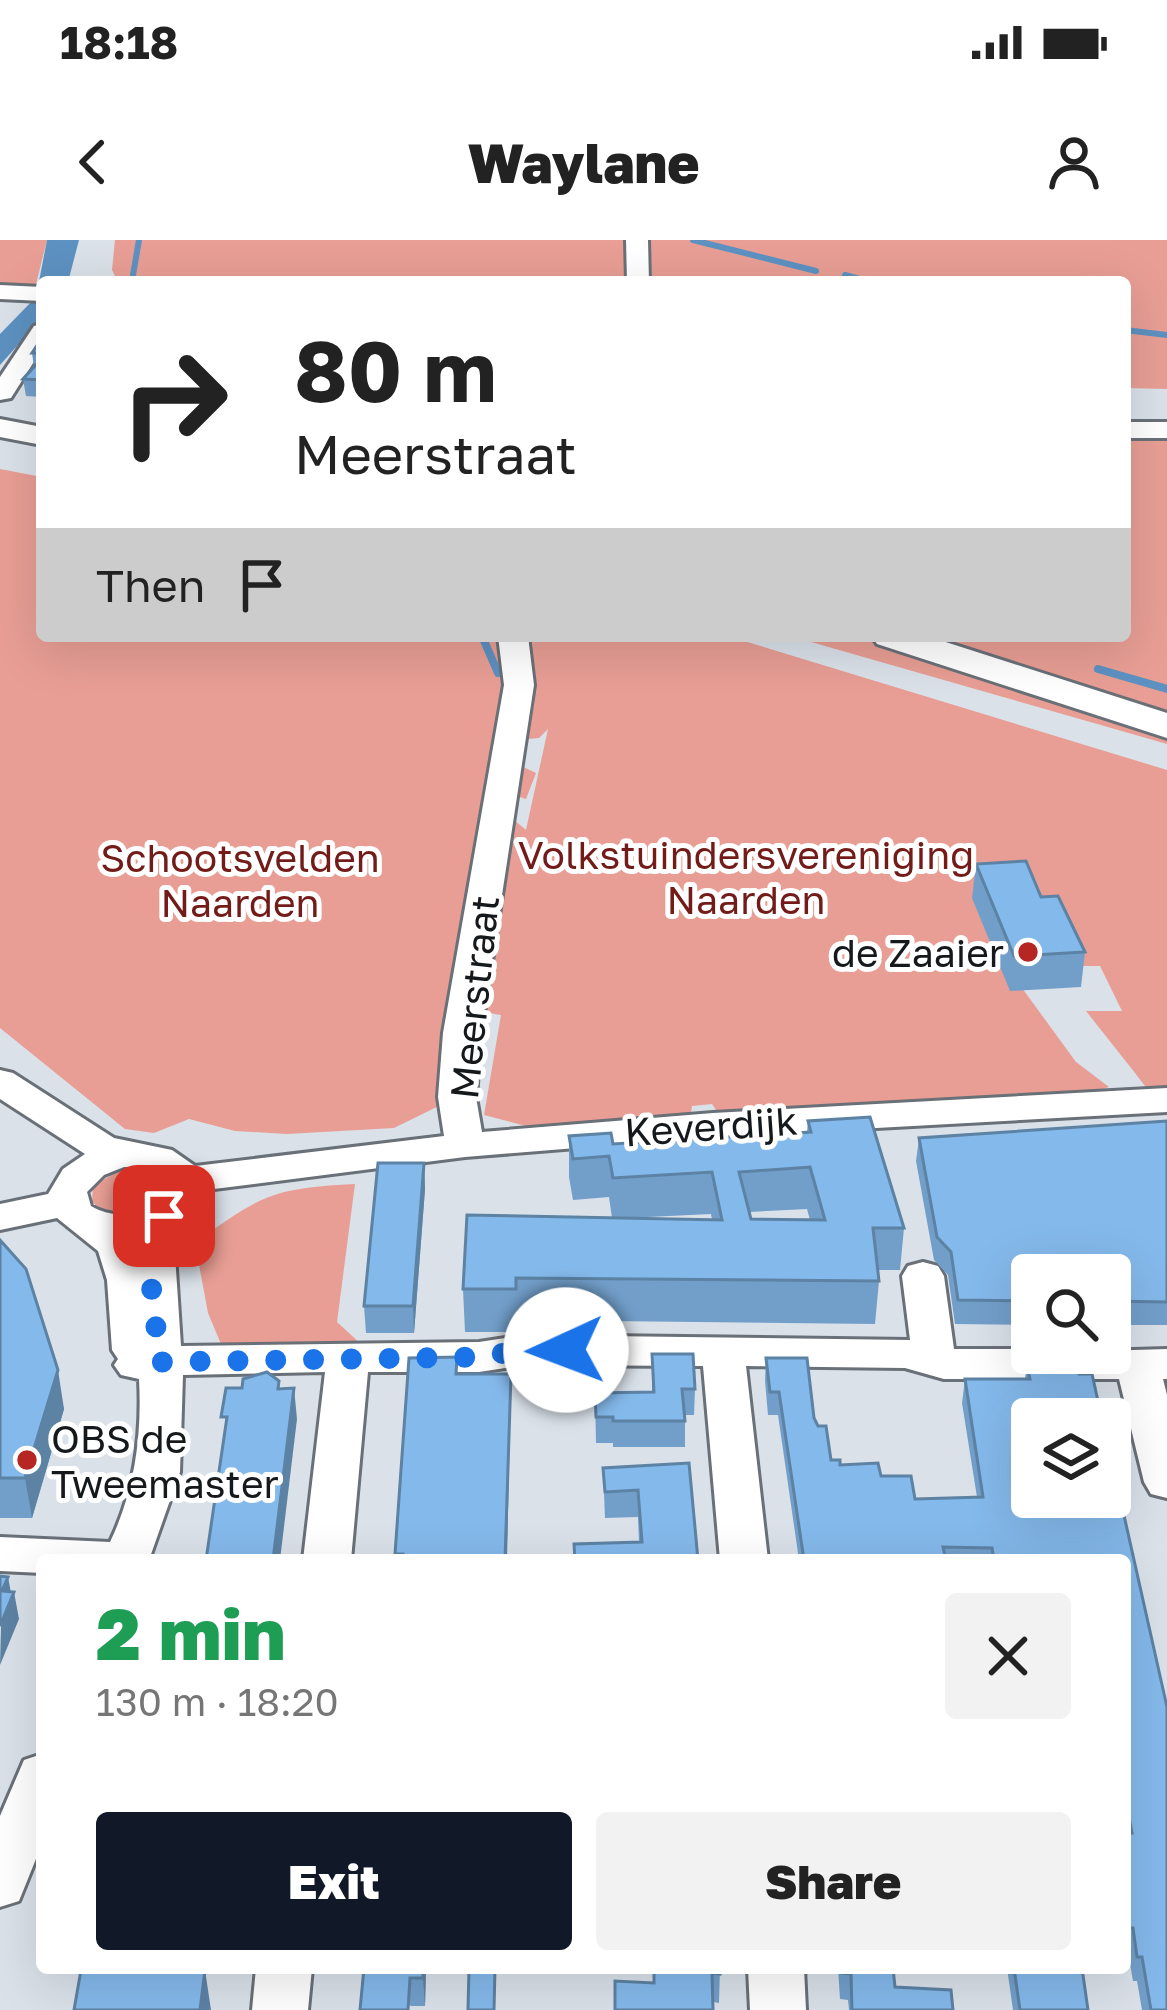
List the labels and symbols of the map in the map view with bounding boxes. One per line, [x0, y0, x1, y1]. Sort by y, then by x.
park label: Volkstuindersvereniging Naarden [518, 831, 974, 923]
park label: Schootsvelden Naarden [100, 834, 380, 926]
street label: Meerstraat [440, 893, 508, 1101]
place label: de Zaaier [832, 929, 1004, 976]
marker: de Zaaier [1015, 939, 1041, 965]
street label: Keverdijk [623, 1097, 799, 1155]
pin [113, 1165, 215, 1267]
position arrow [503, 1287, 629, 1413]
place label: OBS de Tweemaster [51, 1415, 279, 1507]
marker: OBS de Tweemaster [14, 1447, 40, 1473]

